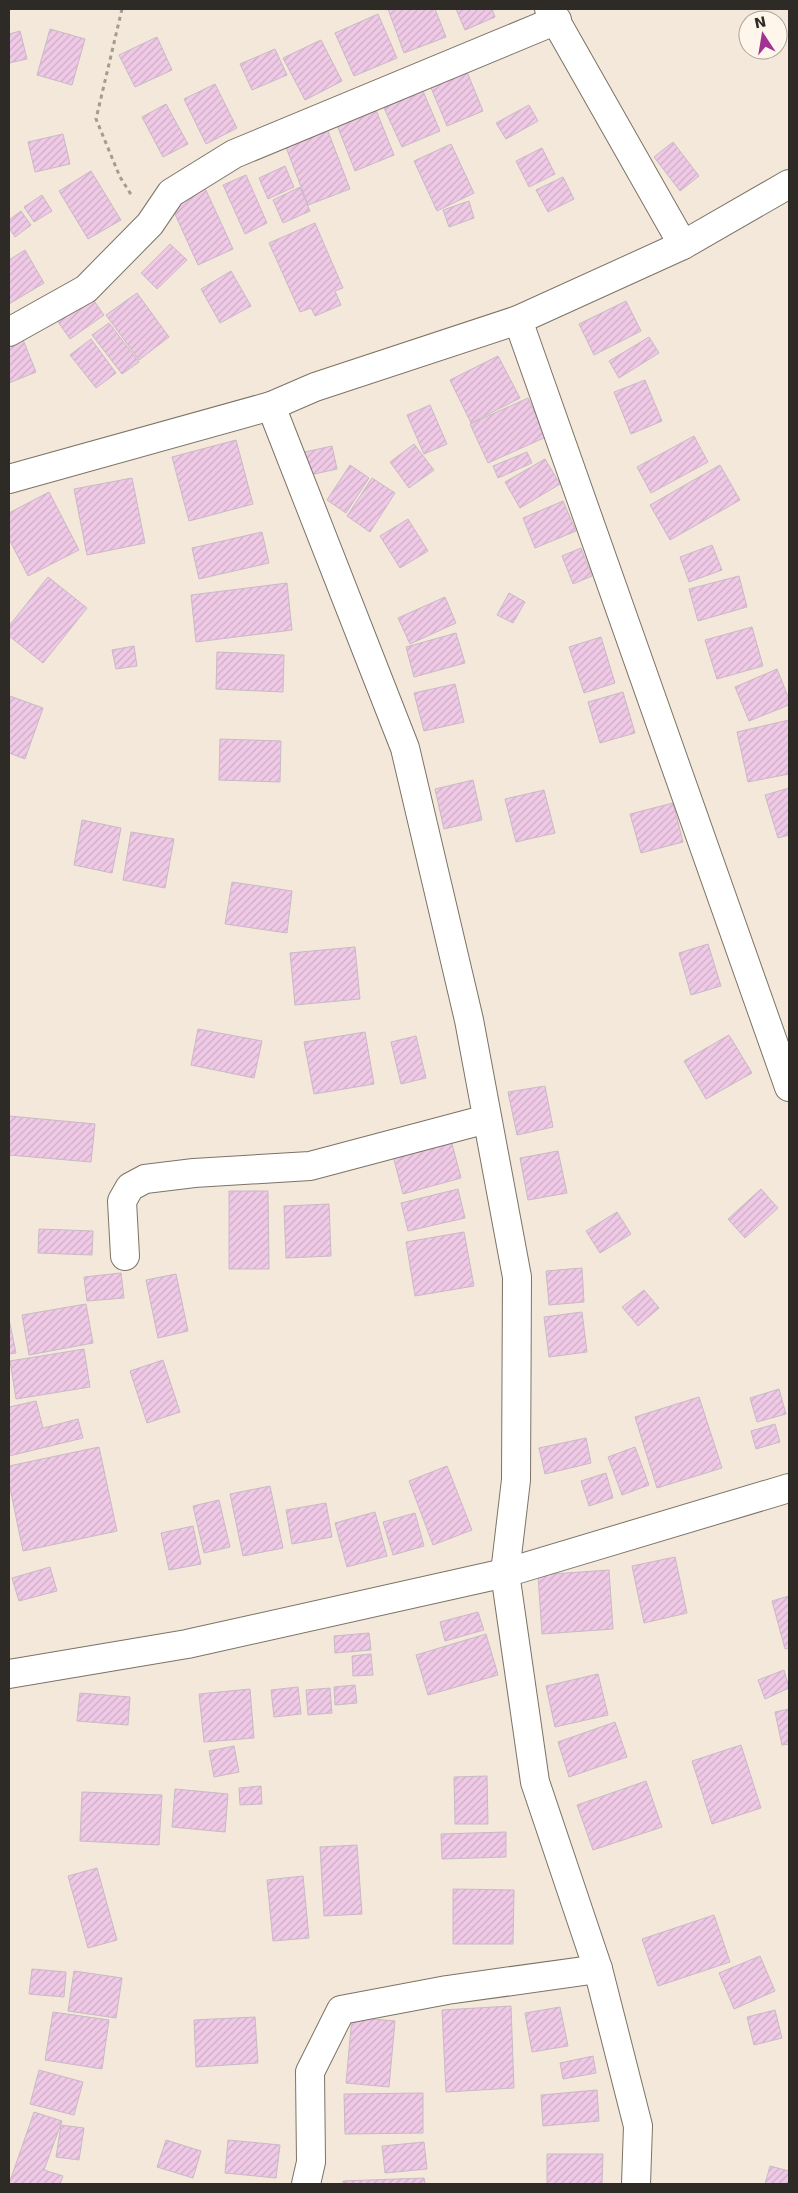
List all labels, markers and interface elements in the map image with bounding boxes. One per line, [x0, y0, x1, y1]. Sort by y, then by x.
north arrow [738, 10, 788, 60]
text: N [753, 13, 768, 31]

